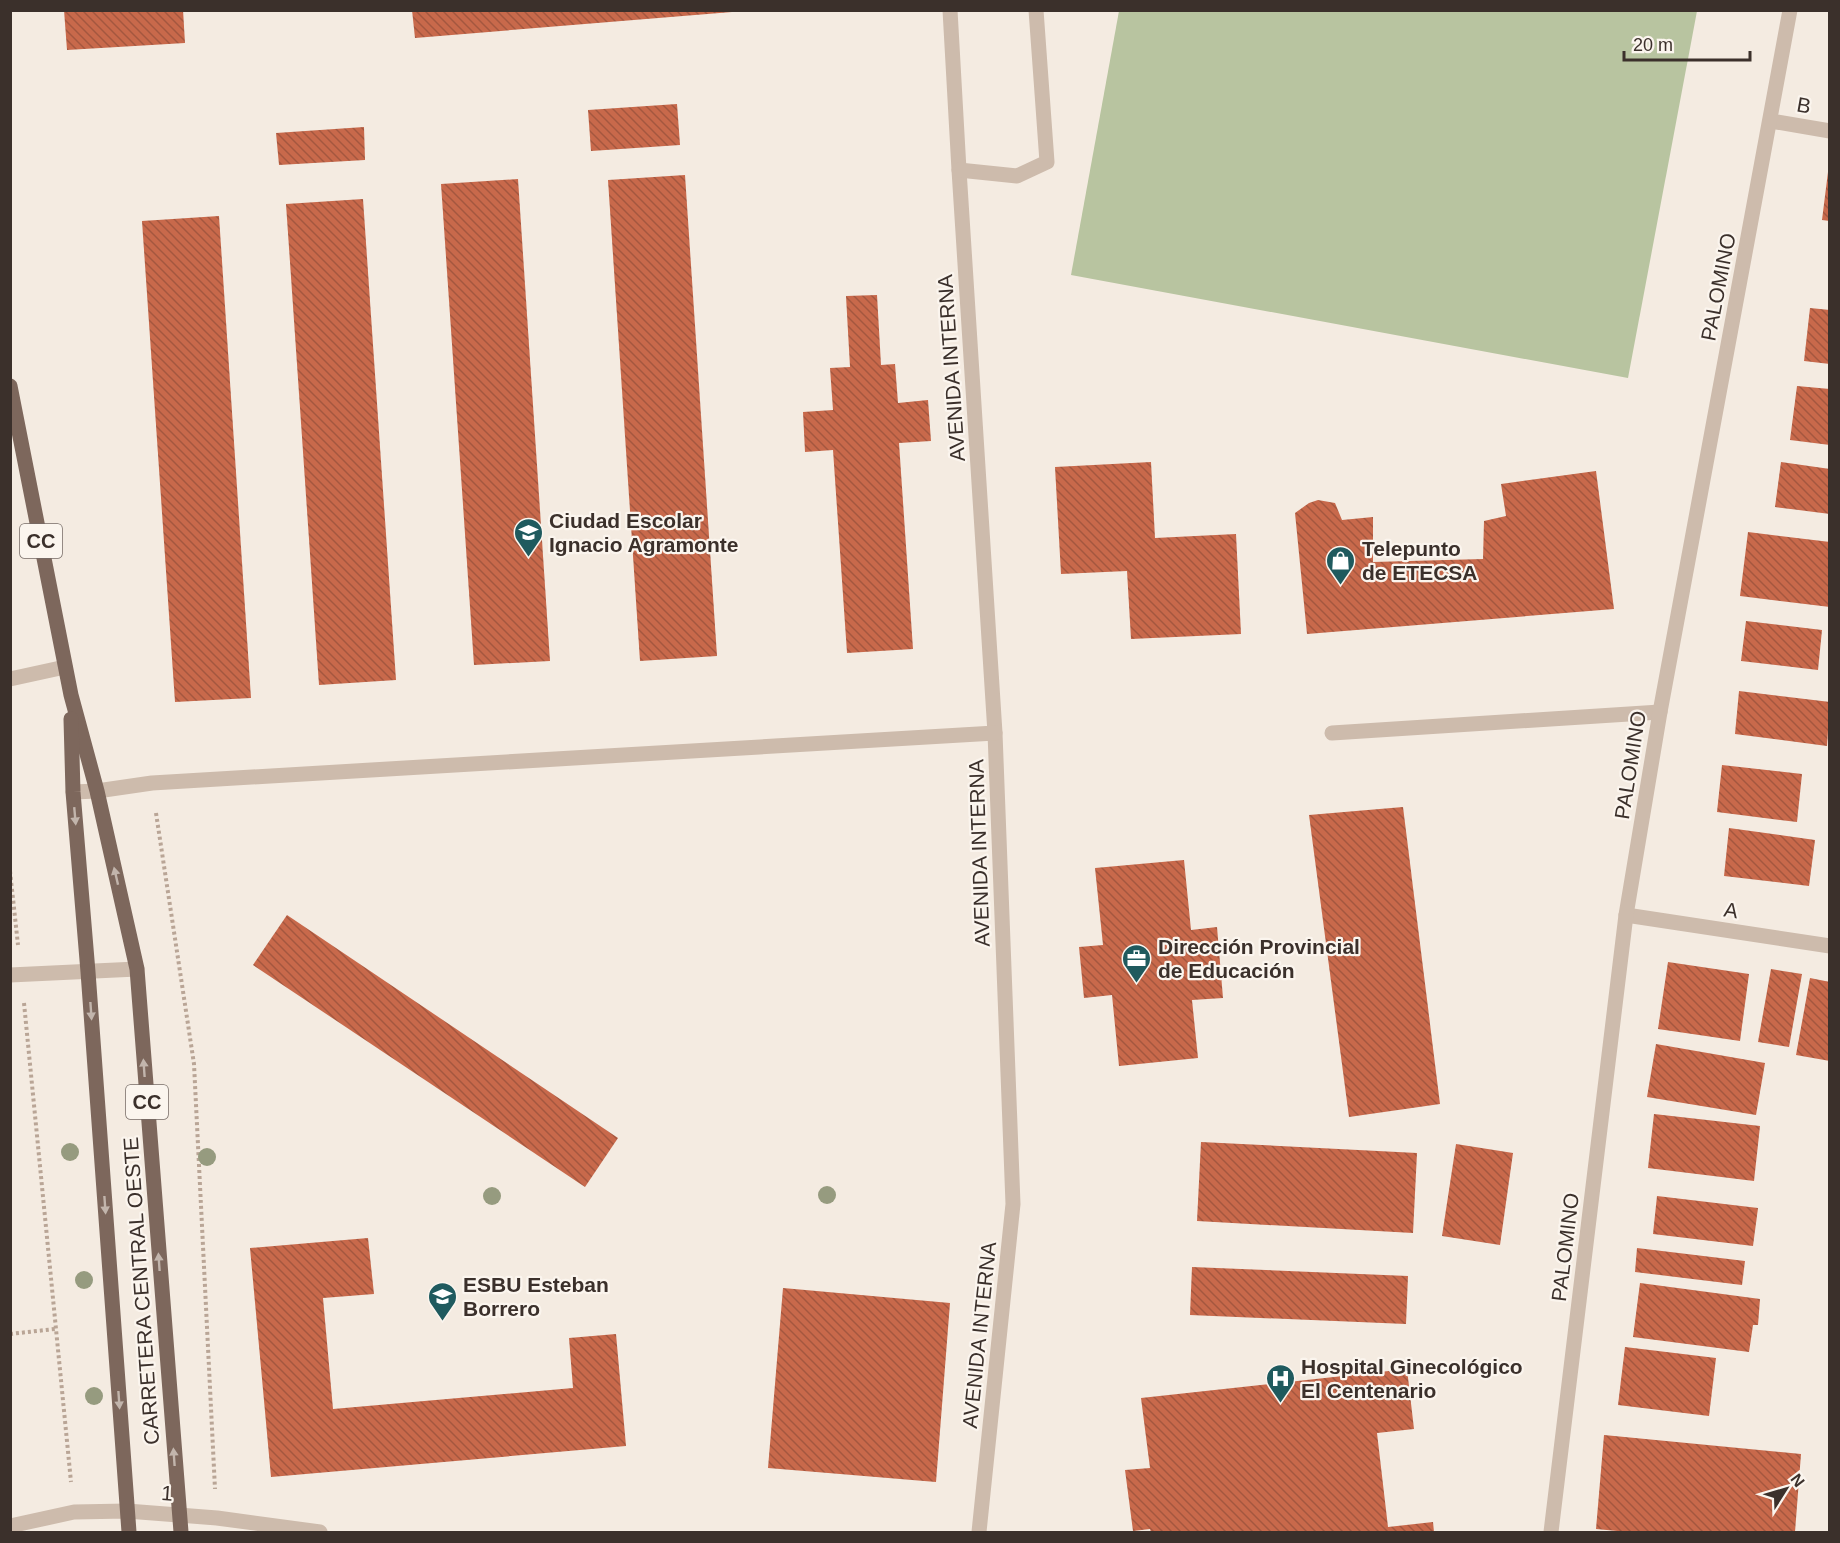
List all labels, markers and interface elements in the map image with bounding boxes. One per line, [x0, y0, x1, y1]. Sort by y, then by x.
scale bar [1624, 24, 1750, 62]
text: 20 m [1633, 35, 1673, 55]
street label: B [1795, 92, 1813, 118]
street label: PALOMINO [1696, 231, 1740, 343]
street label: AVENIDA INTERNA [933, 274, 969, 462]
place label: Ciudad Escolar Ignacio Agramonte [549, 509, 738, 556]
school or university icon: Ciudad Escolar Ignacio Agramonte [512, 516, 544, 558]
road number: CC [20, 524, 62, 558]
place label: Telepunto de ETECSA [1362, 537, 1478, 584]
shop icon: Telepunto de ETECSA [1325, 544, 1357, 586]
street label: PALOMINO [1610, 709, 1650, 821]
street label: AVENIDA INTERNA [964, 759, 994, 947]
one-way arrow [70, 807, 80, 826]
one-way arrow [111, 866, 120, 885]
street label: A [1722, 898, 1740, 922]
place label: Dirección Provincial de Educación [1158, 935, 1360, 982]
office icon: Dirección Provincial de Educación [1121, 942, 1153, 984]
one-way arrow [86, 1001, 95, 1020]
one-way arrow [139, 1058, 149, 1077]
road number: CC [126, 1085, 168, 1119]
street label: CARRETERA CENTRAL OESTE [119, 1136, 163, 1446]
street label: PALOMINO [1547, 1191, 1583, 1303]
one-way arrow [100, 1196, 110, 1215]
street label: AVENIDA INTERNA [958, 1241, 1000, 1429]
one-way arrow [155, 1253, 164, 1272]
place label: ESBU Esteban Borrero [463, 1273, 609, 1320]
school or university icon: ESBU Esteban Borrero [426, 1280, 458, 1322]
place label: Hospital Ginecológico El Centenario [1301, 1355, 1523, 1402]
hospital icon: Hospital Ginecológico El Centenario [1264, 1362, 1296, 1404]
one-way arrow [114, 1390, 124, 1409]
one-way arrow [170, 1447, 179, 1466]
north arrow [1756, 1459, 1816, 1519]
text: N [1787, 1471, 1808, 1490]
street label: 1 [160, 1481, 174, 1505]

